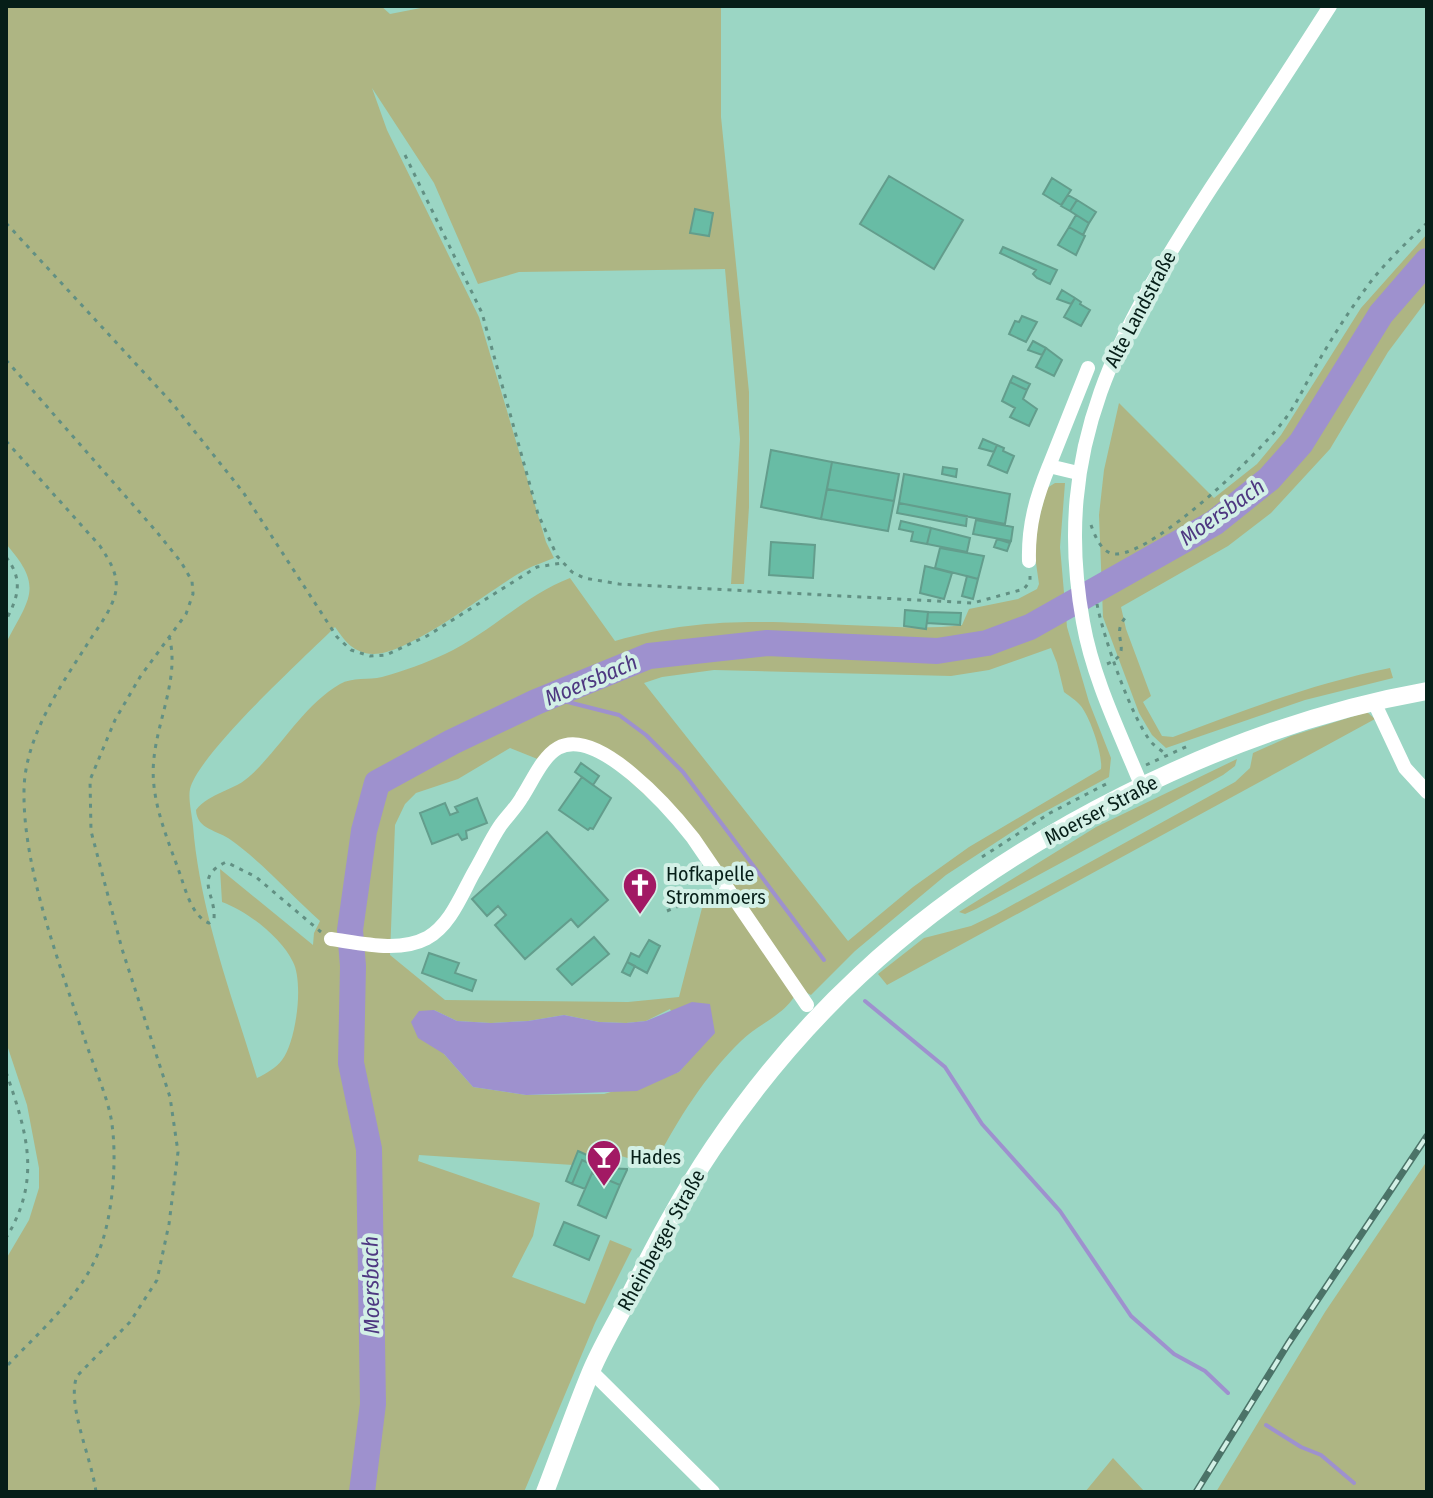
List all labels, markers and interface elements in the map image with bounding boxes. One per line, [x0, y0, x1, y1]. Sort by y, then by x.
street label: Alte Landstraße [1099, 247, 1181, 371]
water label: Moersbach [1174, 473, 1270, 551]
water label: Moersbach [541, 648, 641, 712]
street label: Moerser Straße [1040, 770, 1162, 850]
place label: Hofkapelle Strommoers [666, 862, 766, 909]
church icon: Hofkapelle Strommoers [621, 866, 659, 916]
bar icon: Hades [585, 1138, 623, 1188]
place label: Hades [630, 1145, 681, 1169]
street label: Rheinberger Straße [612, 1165, 710, 1315]
water label: Moersbach [357, 1236, 385, 1334]

